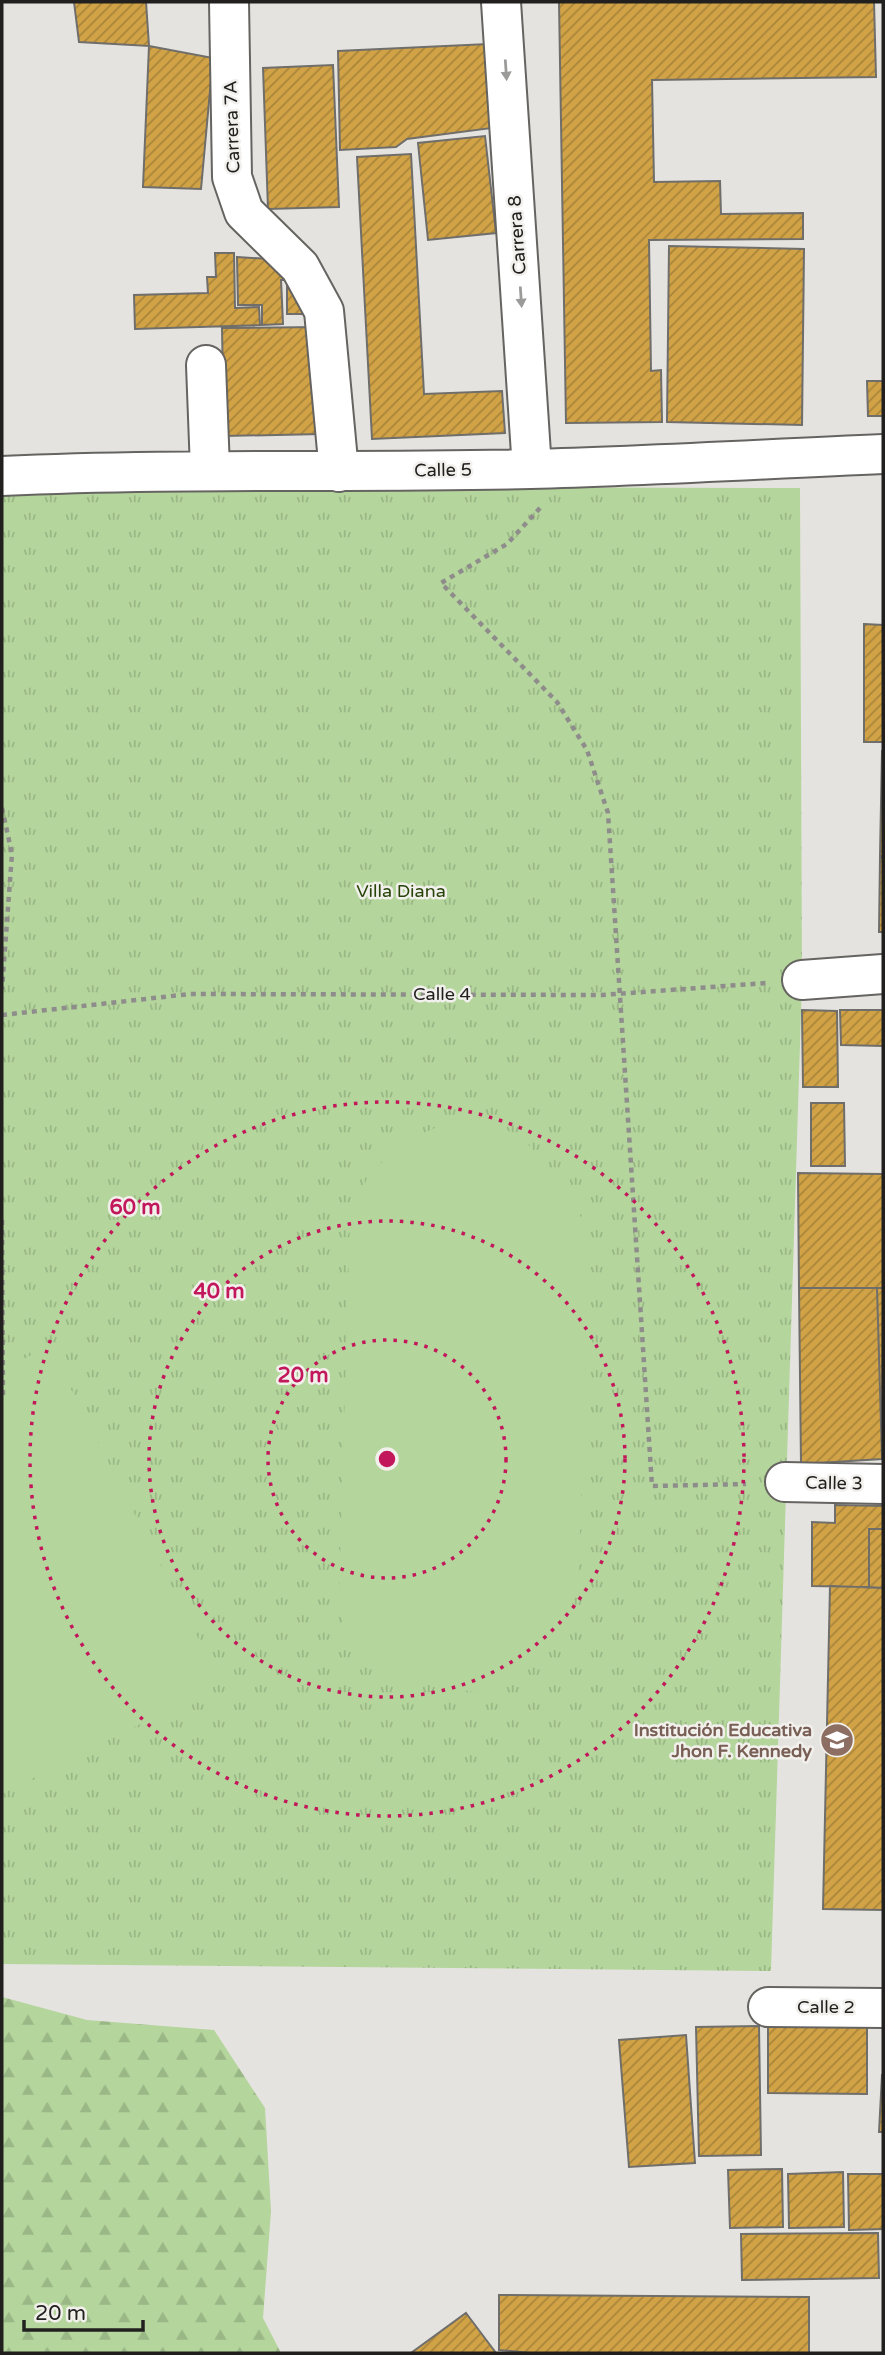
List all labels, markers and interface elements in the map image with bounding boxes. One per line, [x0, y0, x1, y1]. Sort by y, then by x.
one-way arrow [500, 59, 511, 81]
street label: Carrera 7A [219, 80, 245, 174]
street label: Carrera 8 [503, 195, 531, 275]
one-way arrow [515, 286, 526, 308]
street label: Calle 5 [414, 458, 472, 482]
park label: Villa Diana [356, 880, 446, 902]
street label: Calle 4 [413, 983, 471, 1005]
text: 60 m [109, 1195, 161, 1220]
text: 40 m [193, 1279, 245, 1304]
text: 20 m [277, 1363, 329, 1388]
centre of rings [375, 1447, 399, 1471]
street label: Calle 3 [805, 1471, 863, 1495]
place label: Institución Educativa Jhon F. Kennedy [634, 1719, 812, 1762]
school or university icon: Institución Educativa Jhon F. Kennedy [818, 1721, 856, 1759]
street label: Calle 2 [797, 1996, 855, 2018]
scale bar [24, 2288, 144, 2332]
text: 20 m [35, 2301, 86, 2326]

